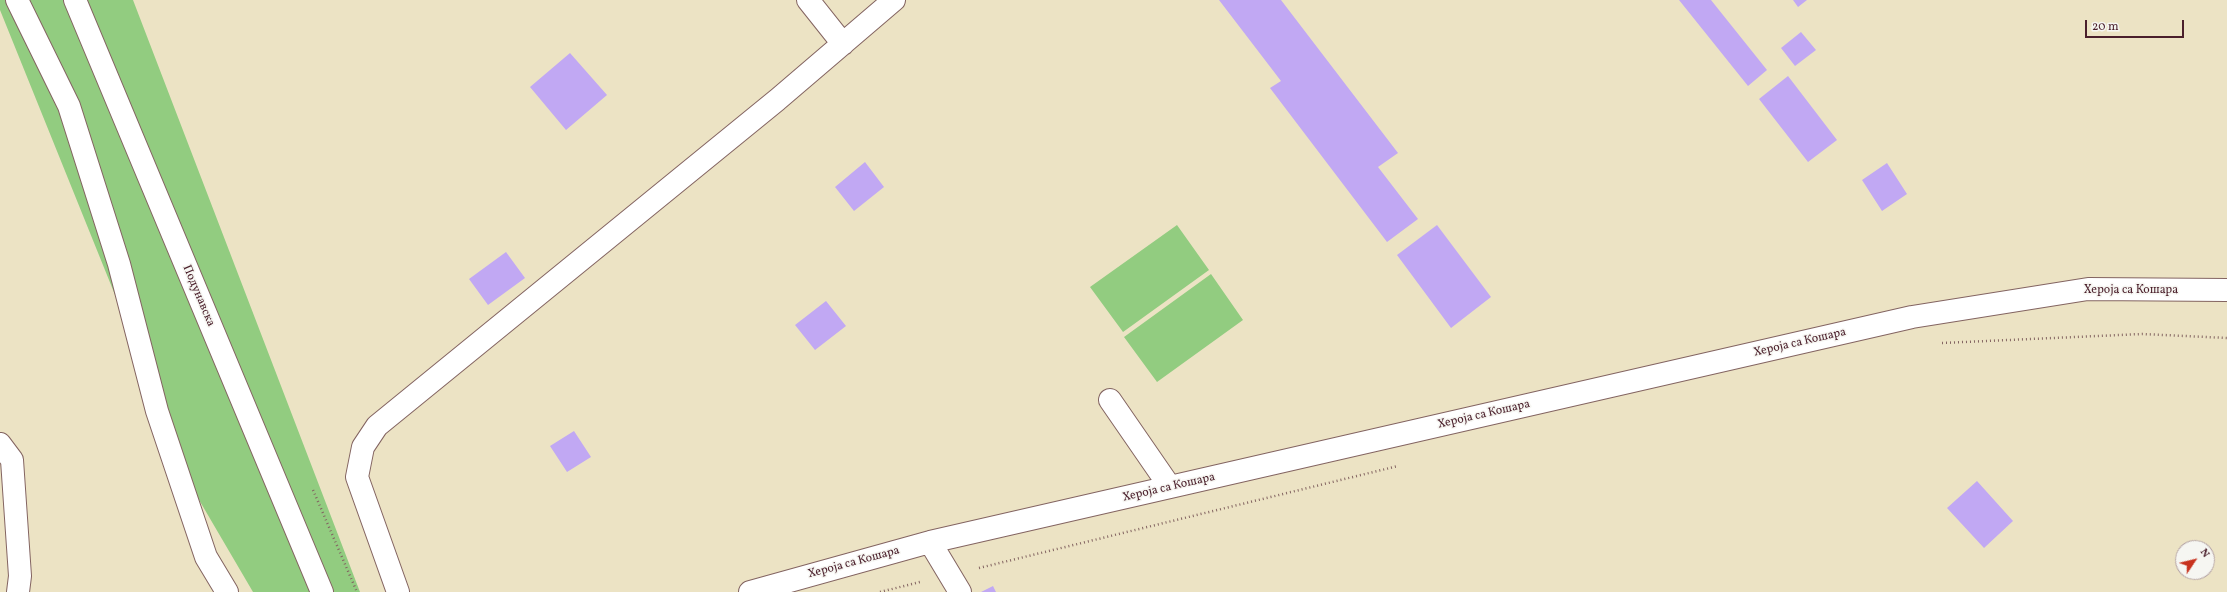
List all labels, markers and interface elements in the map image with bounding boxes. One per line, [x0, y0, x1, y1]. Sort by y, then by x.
scale bar [2087, 12, 2186, 38]
text: 20 m [2092, 19, 2119, 35]
street label: Подунавска [179, 263, 217, 329]
street label: Хероја са Кошара [2084, 284, 2178, 298]
street label: Хероја са Кошара [1752, 325, 1848, 361]
street label: Хероја са Кошара [1436, 397, 1532, 433]
street label: Хероја са Кошара [1121, 470, 1217, 506]
north arrow [2175, 540, 2215, 580]
street label: Хероја са Кошара [807, 544, 901, 582]
text: N [2196, 546, 2213, 561]

